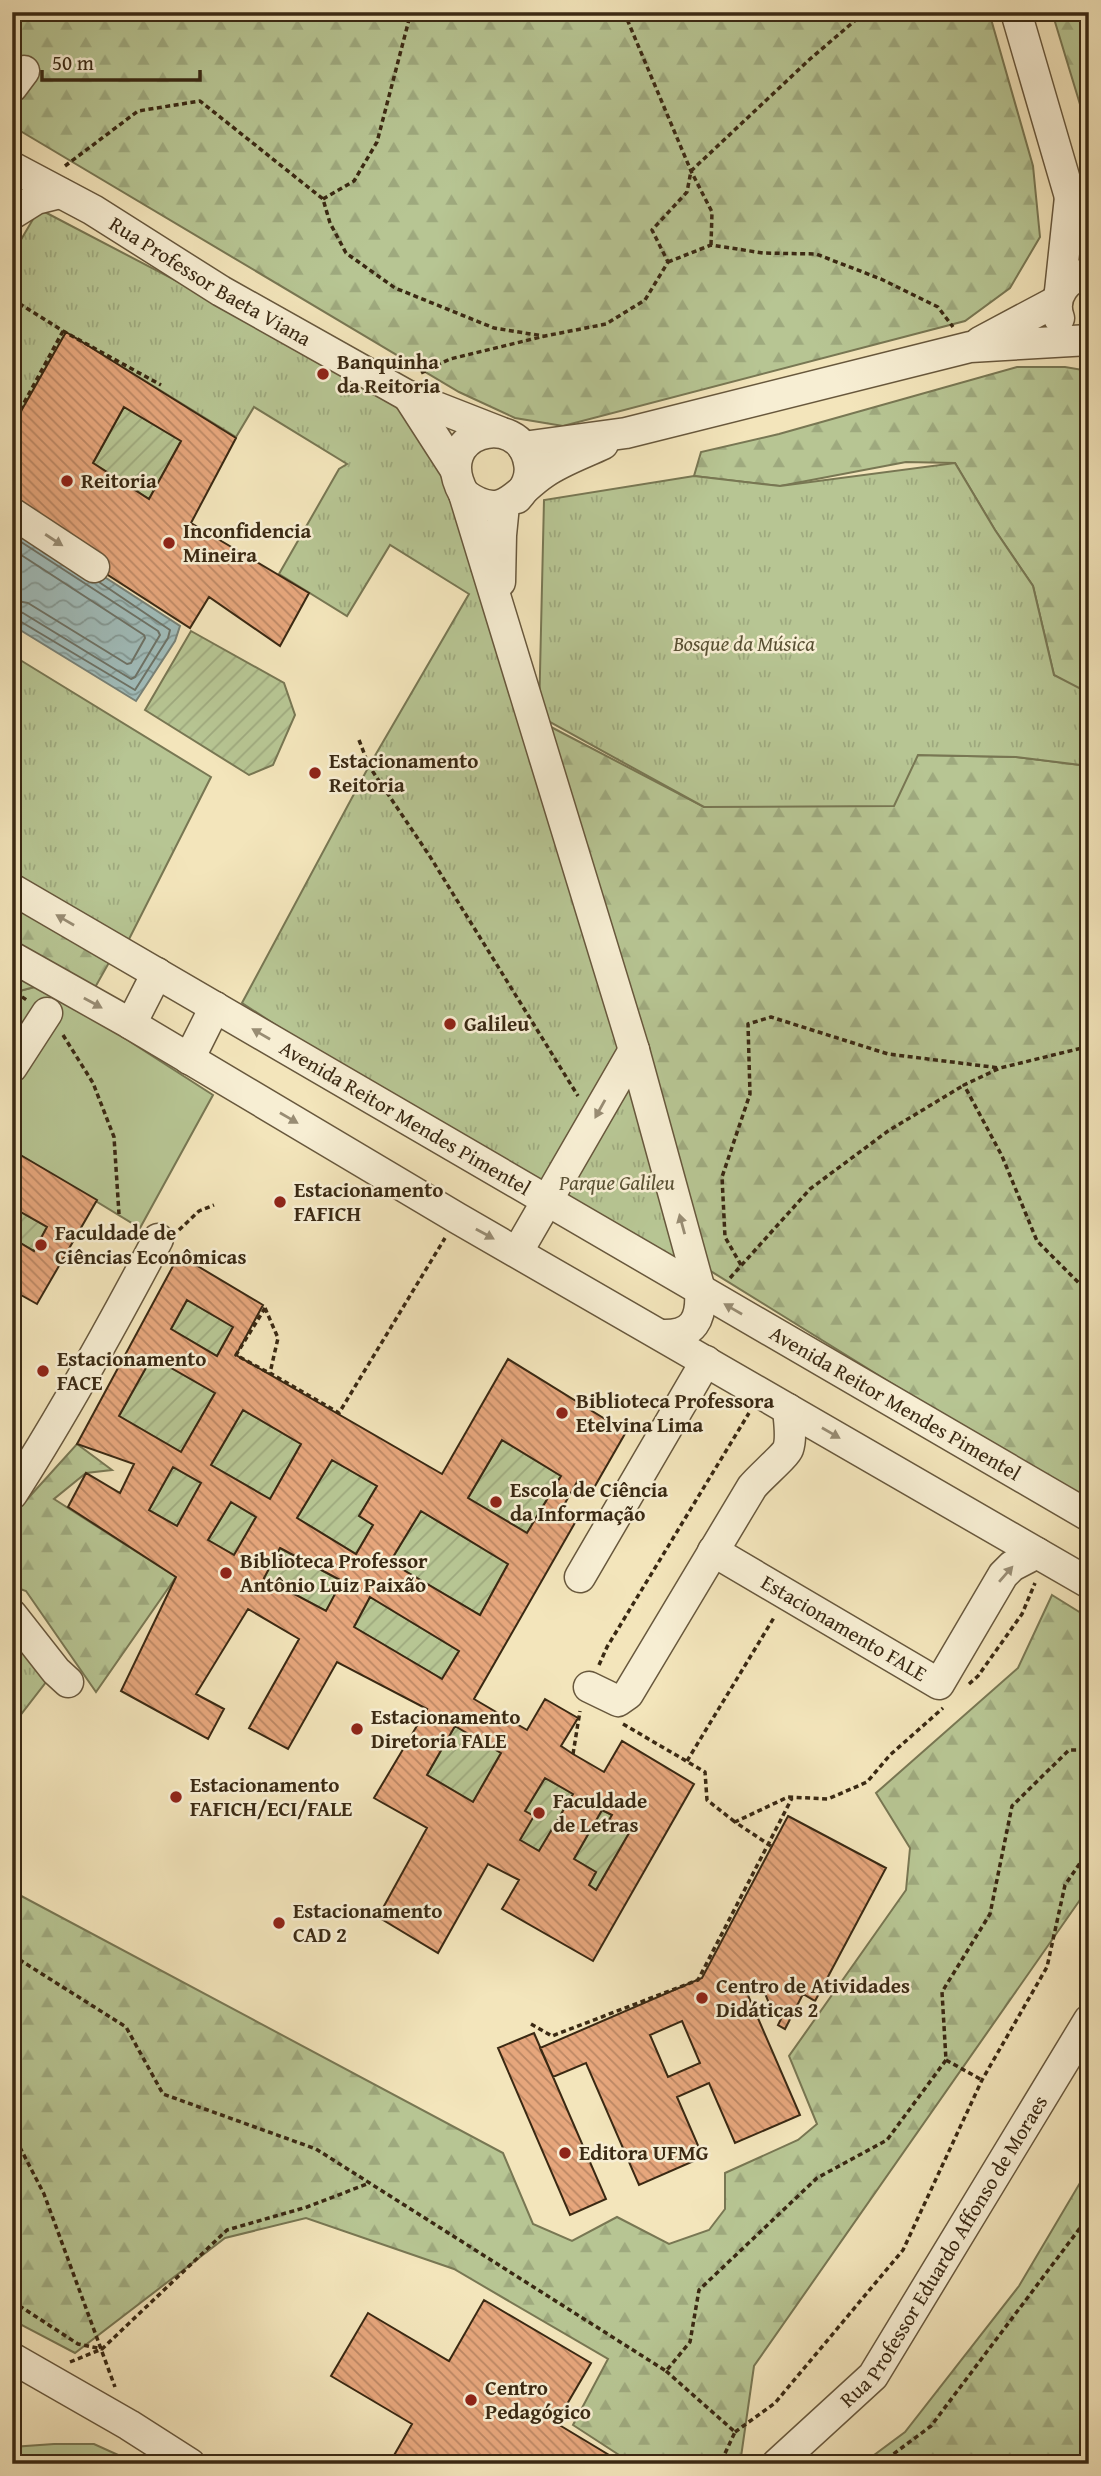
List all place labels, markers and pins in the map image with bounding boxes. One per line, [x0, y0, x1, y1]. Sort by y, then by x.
place label: Banquinha da Reitoria [337, 346, 441, 401]
marker: Banquinha da Reitoria [315, 366, 331, 382]
place label: Reitoria [81, 465, 157, 496]
marker: Reitoria [59, 473, 75, 489]
place label: Inconfidencia Mineira [183, 515, 312, 570]
marker: Inconfidencia Mineira [161, 535, 177, 551]
place label: Estacionamento Reitoria [329, 745, 478, 800]
marker: Estacionamento Reitoria [307, 765, 323, 781]
place label: Galileu [464, 1008, 529, 1039]
marker: Galileu [442, 1016, 458, 1032]
place label: Estacionamento FAFICH [294, 1174, 443, 1229]
marker: Estacionamento FAFICH [272, 1194, 288, 1210]
place label: Faculdade de Ciências Econômicas [55, 1217, 246, 1272]
marker: Faculdade de Ciências Econômicas [33, 1237, 49, 1253]
place label: Estacionamento FACE [57, 1343, 206, 1398]
marker: Estacionamento FACE [35, 1363, 51, 1379]
place label: Biblioteca Professora Etelvina Lima [576, 1385, 775, 1440]
marker: Biblioteca Professora Etelvina Lima [554, 1405, 570, 1421]
place label: Escola de Ciência da Informação [510, 1474, 668, 1529]
marker: Escola de Ciência da Informação [488, 1494, 504, 1510]
place label: Biblioteca Professor Antônio Luiz Paixão [240, 1545, 428, 1600]
marker: Biblioteca Professor Antônio Luiz Paixão [218, 1565, 234, 1581]
place label: Estacionamento Diretoria FALE [371, 1701, 520, 1756]
marker: Estacionamento Diretoria FALE [349, 1721, 365, 1737]
place label: Estacionamento FAFICH/ECI/FALE [190, 1769, 352, 1824]
place label: Faculdade de Letras [553, 1785, 647, 1840]
marker: Estacionamento FAFICH/ECI/FALE [168, 1789, 184, 1805]
marker: Faculdade de Letras [531, 1805, 547, 1821]
place label: Estacionamento CAD 2 [293, 1895, 442, 1950]
marker: Estacionamento CAD 2 [271, 1915, 287, 1931]
place label: Centro de Atividades Didáticas 2 [716, 1970, 910, 2025]
marker: Centro de Atividades Didáticas 2 [694, 1990, 710, 2006]
place label: Editora UFMG [579, 2137, 709, 2168]
marker: Editora UFMG [557, 2145, 573, 2161]
place label: Centro Pedagógico [485, 2372, 591, 2427]
marker: Centro Pedagógico [463, 2392, 479, 2408]

